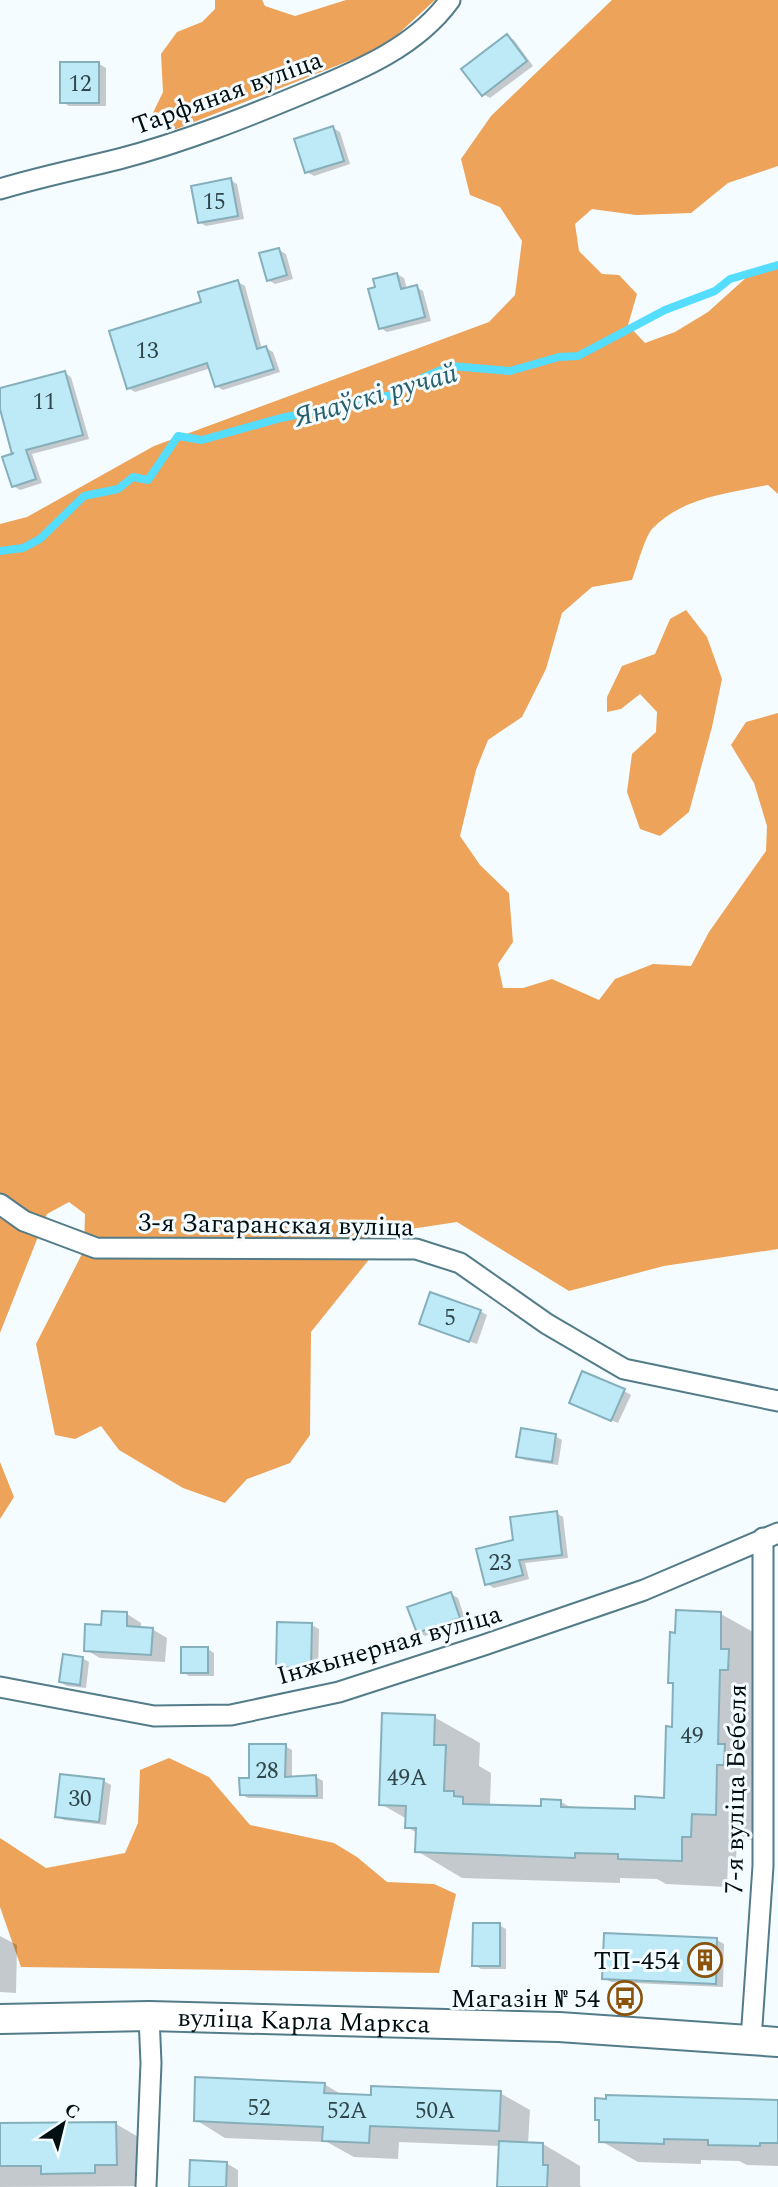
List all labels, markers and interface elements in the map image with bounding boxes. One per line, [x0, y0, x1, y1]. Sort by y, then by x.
street label: Тарфяная вуліца [127, 40, 328, 146]
house number: 12 [69, 67, 92, 102]
house number: 15 [203, 185, 226, 220]
house number: 13 [136, 334, 159, 369]
water label: Янаўскі ручай [288, 351, 463, 440]
house number: 11 [33, 385, 56, 420]
street label: 3-я Загаранская вуліца [138, 1203, 414, 1247]
house number: 5 [444, 1301, 456, 1336]
house number: 23 [489, 1546, 512, 1581]
street label: Інжынерная вуліца [272, 1594, 507, 1696]
street label: 7-я вуліца Бебеля [714, 1684, 758, 1894]
house number: 49 [681, 1719, 704, 1754]
house number: 28 [256, 1754, 279, 1789]
house number: 49А [387, 1761, 427, 1796]
house number: 30 [69, 1782, 92, 1817]
place label: ТП-454 [593, 1941, 680, 1981]
building icon: ТП-454 [686, 1941, 724, 1979]
place label: Магазін № 54 [451, 1979, 600, 2019]
bus stop icon: Магазін № 54 [606, 1979, 644, 2017]
street label: вуліца Карла Маркса [177, 1998, 431, 2045]
north arrow [28, 2089, 98, 2159]
house number: 52 [248, 2091, 271, 2126]
house number: 52А [327, 2094, 367, 2129]
house number: 50А [415, 2094, 455, 2129]
text: С [58, 2096, 86, 2127]

